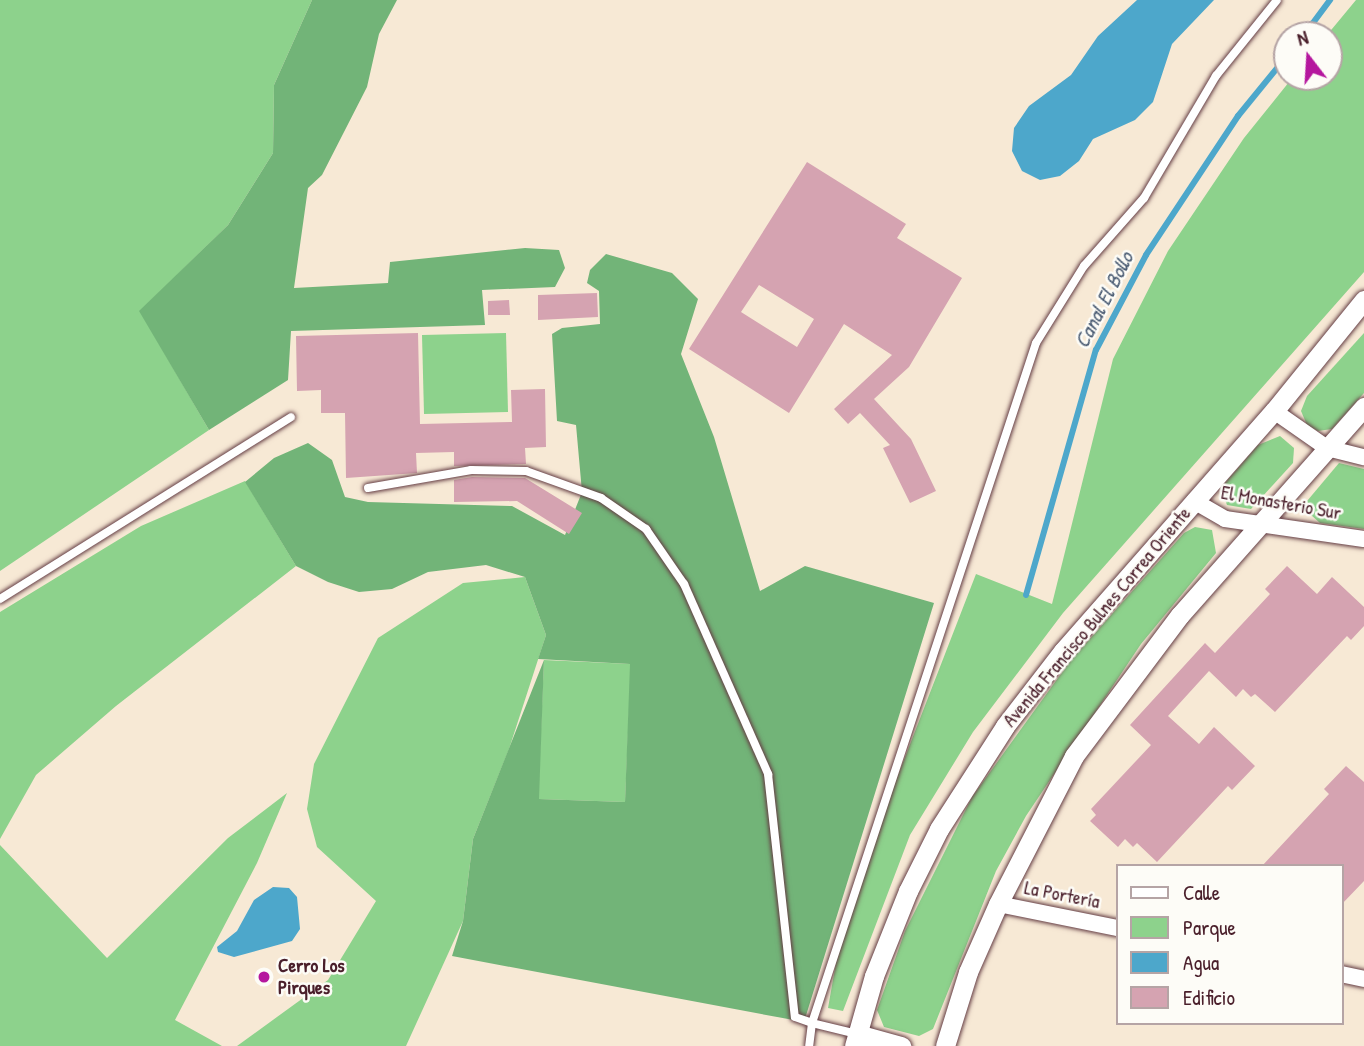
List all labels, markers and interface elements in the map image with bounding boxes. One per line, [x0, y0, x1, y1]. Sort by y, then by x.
north arrow [1273, 21, 1343, 91]
text: N [1294, 24, 1311, 52]
water label: Canal El Bollo [1069, 248, 1139, 352]
street label: El Monasterio Sur [1219, 481, 1343, 525]
street label: Avenida Francisco Bulnes Correa Oriente [998, 502, 1196, 732]
legend [1116, 864, 1343, 1025]
street label: La Portería [1022, 877, 1102, 913]
text: Calle [1183, 878, 1220, 907]
text: Parque [1183, 913, 1236, 942]
text: Agua [1183, 948, 1219, 977]
place label: Cerro Los Pirques [278, 955, 345, 999]
marker: Cerro Los Pirques [256, 969, 272, 985]
text: Edificio [1183, 983, 1235, 1012]

